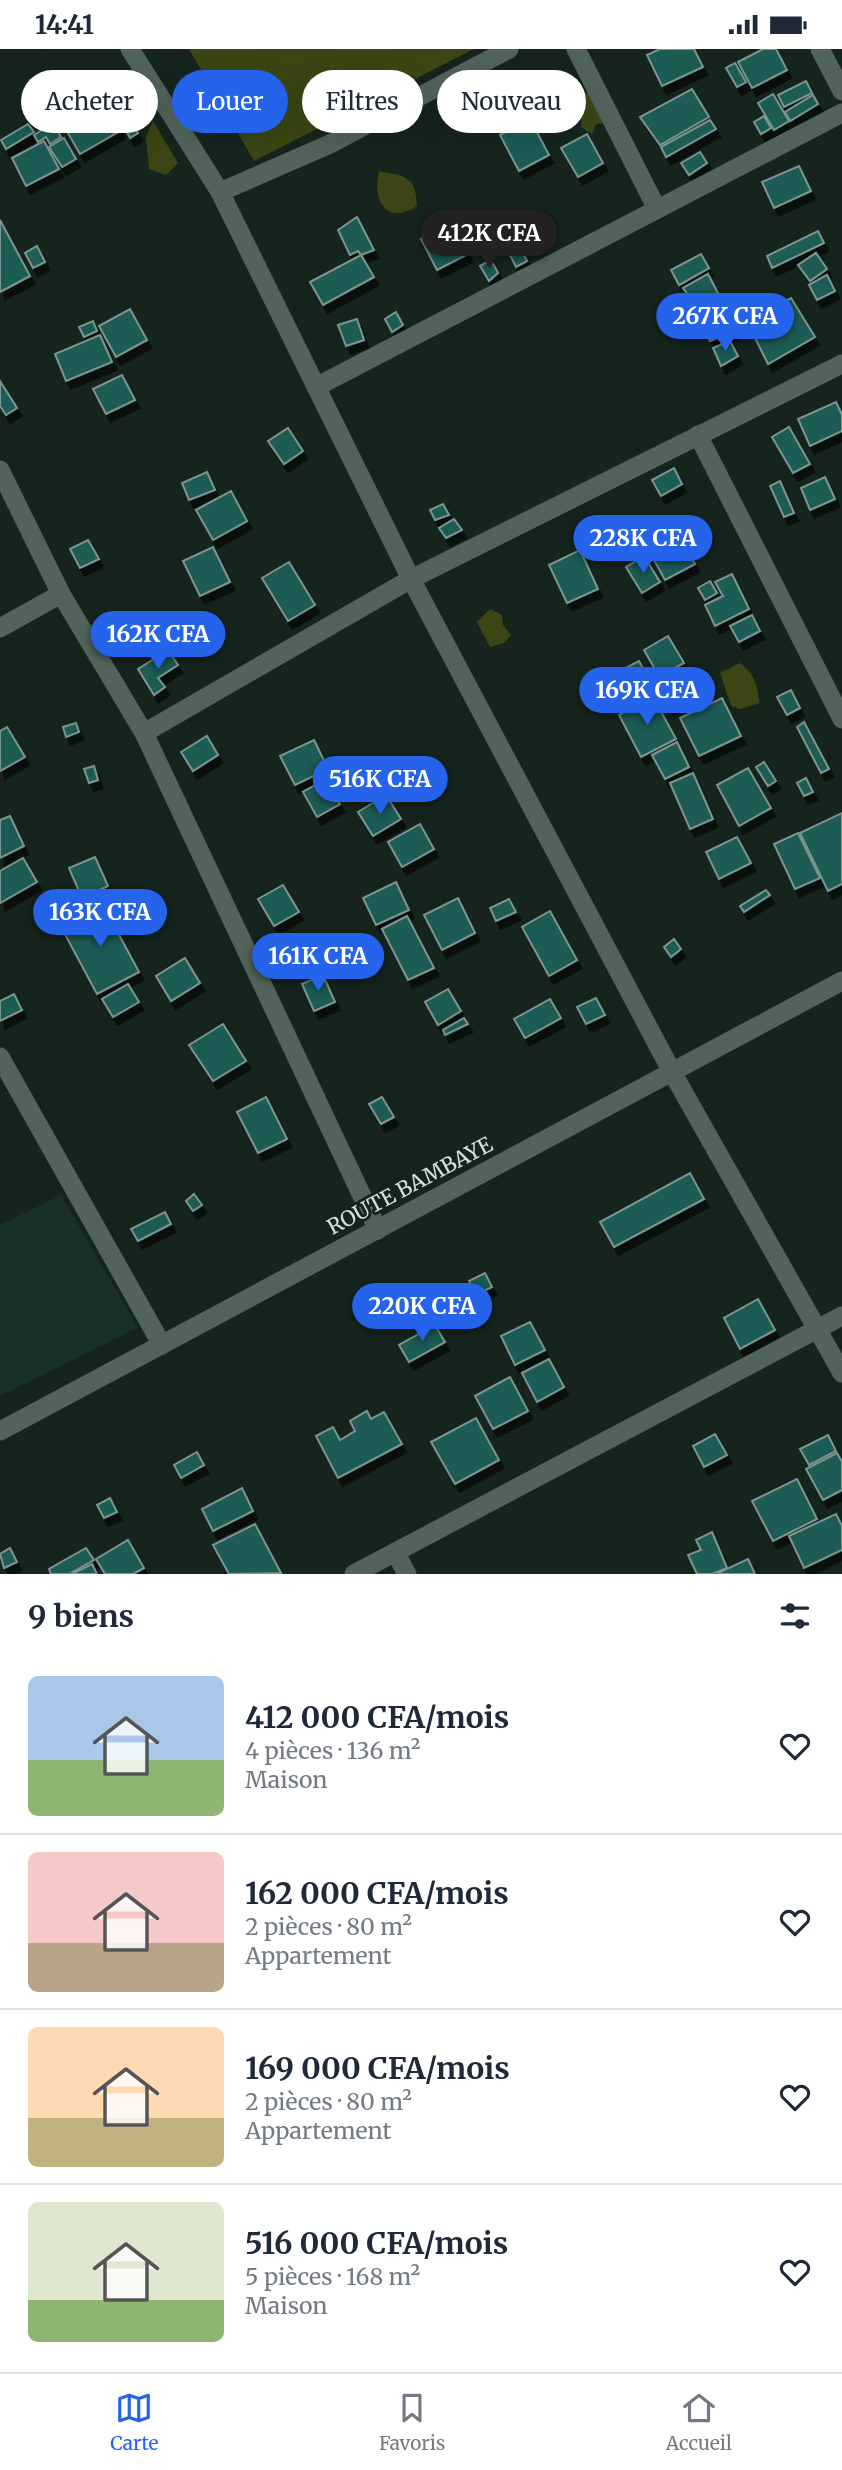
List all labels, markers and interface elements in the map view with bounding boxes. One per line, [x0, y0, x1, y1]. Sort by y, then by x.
text: 14:41 [35, 8, 94, 41]
chip: Acheter [21, 70, 158, 133]
chip: Louer [172, 70, 288, 133]
chip: Filtres [302, 70, 423, 133]
chip: Nouveau [437, 70, 586, 133]
pin: 412K CFA [417, 211, 561, 270]
text: 412K CFA [437, 218, 541, 247]
pin: 267K CFA [653, 293, 797, 353]
text: 267K CFA [672, 301, 778, 330]
pin: 228K CFA [571, 515, 715, 575]
text: 228K CFA [589, 523, 697, 552]
pin: 162K CFA [86, 611, 230, 671]
text: 162K CFA [106, 619, 210, 648]
pin: 169K CFA [575, 667, 719, 727]
text: 169K CFA [595, 675, 699, 704]
pin: 516K CFA [308, 757, 452, 816]
text: 516K CFA [329, 764, 431, 793]
pin: 163K CFA [28, 890, 172, 949]
text: 163K CFA [49, 897, 151, 926]
pin: 161K CFA [246, 933, 390, 993]
text: 161K CFA [268, 941, 368, 970]
street label: ROUTE BAMBAYE [322, 1130, 498, 1241]
pin: 220K CFA [350, 1283, 494, 1343]
text: 220K CFA [368, 1291, 476, 1320]
text: 9 biens [28, 1597, 134, 1635]
icon: filters [776, 1597, 814, 1635]
text: 412 000 CFA/mois [245, 1698, 509, 1736]
icon: home [84, 1704, 168, 1788]
icon: heart [776, 1727, 814, 1765]
text: 4 pièces · 136 m² [245, 1736, 420, 1765]
text: Maison [245, 1765, 328, 1794]
text: 162 000 CFA/mois [245, 1874, 509, 1912]
icon: home [84, 1880, 168, 1964]
icon: heart [776, 1903, 814, 1941]
text: 2 pièces · 80 m² [245, 1912, 412, 1941]
text: Appartement [245, 1941, 391, 1970]
text: 169 000 CFA/mois [245, 2049, 510, 2087]
icon: home [84, 2055, 168, 2139]
icon: heart [776, 2078, 814, 2116]
text: 2 pièces · 80 m² [245, 2087, 412, 2116]
text: Appartement [245, 2116, 391, 2145]
text: 516 000 CFA/mois [245, 2224, 508, 2262]
icon: home [84, 2230, 168, 2314]
icon: heart [776, 2253, 814, 2291]
text: 5 pièces · 168 m² [245, 2262, 420, 2291]
text: Maison [245, 2291, 328, 2320]
tab: Carte [110, 2389, 159, 2455]
tab: Favoris [379, 2389, 445, 2455]
tab: Accueil [666, 2389, 732, 2455]

